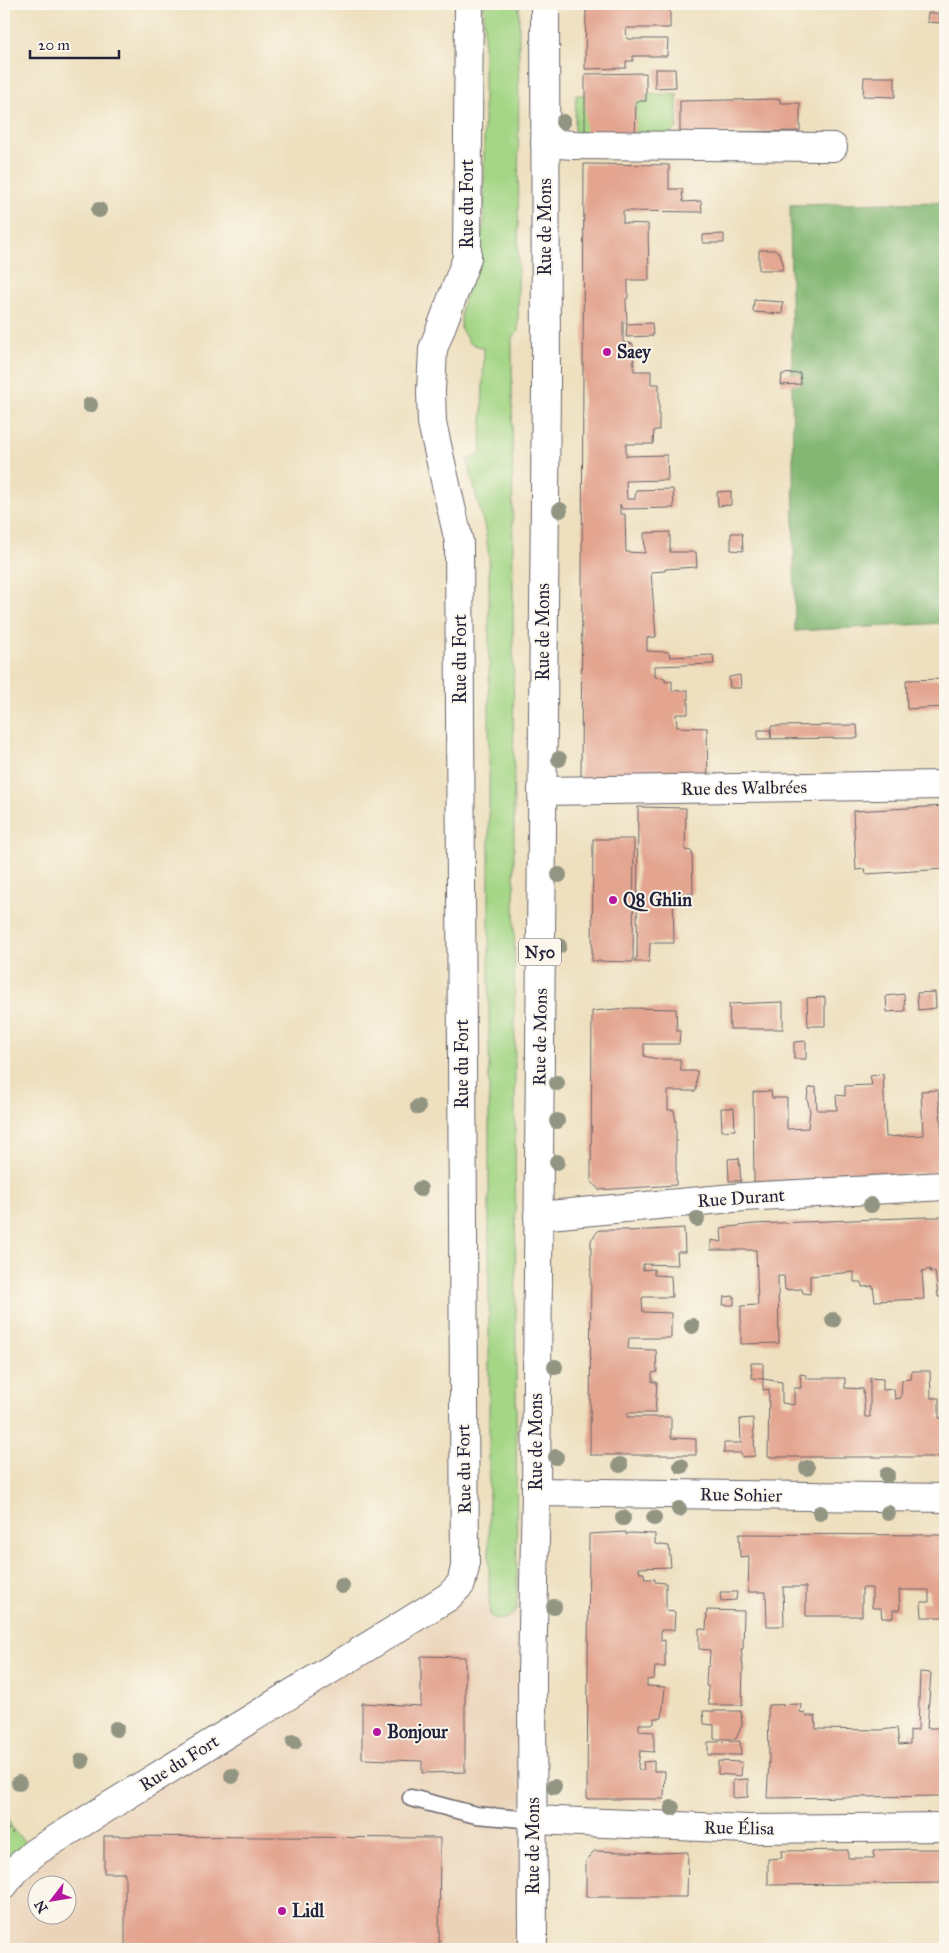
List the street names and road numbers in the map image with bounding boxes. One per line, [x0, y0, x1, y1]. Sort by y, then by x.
street label: Rue du Fort [456, 159, 478, 249]
street label: Rue de Mons [534, 178, 556, 276]
street label: Rue de Mons [532, 583, 554, 681]
street label: Rue du Fort [449, 614, 471, 704]
street label: Rue des Walbrées [681, 776, 807, 800]
road number: N50 [519, 939, 561, 966]
street label: Rue de Mons [528, 988, 552, 1086]
street label: Rue du Fort [451, 1019, 473, 1109]
street label: Rue Durant [697, 1184, 786, 1212]
street label: Rue de Mons [525, 1393, 547, 1491]
street label: Rue du Fort [452, 1423, 476, 1514]
street label: Rue Sohier [700, 1483, 782, 1507]
street label: Rue du Fort [135, 1730, 223, 1796]
street label: Rue de Mons [522, 1797, 544, 1895]
street label: Rue Élisa [704, 1814, 775, 1840]

